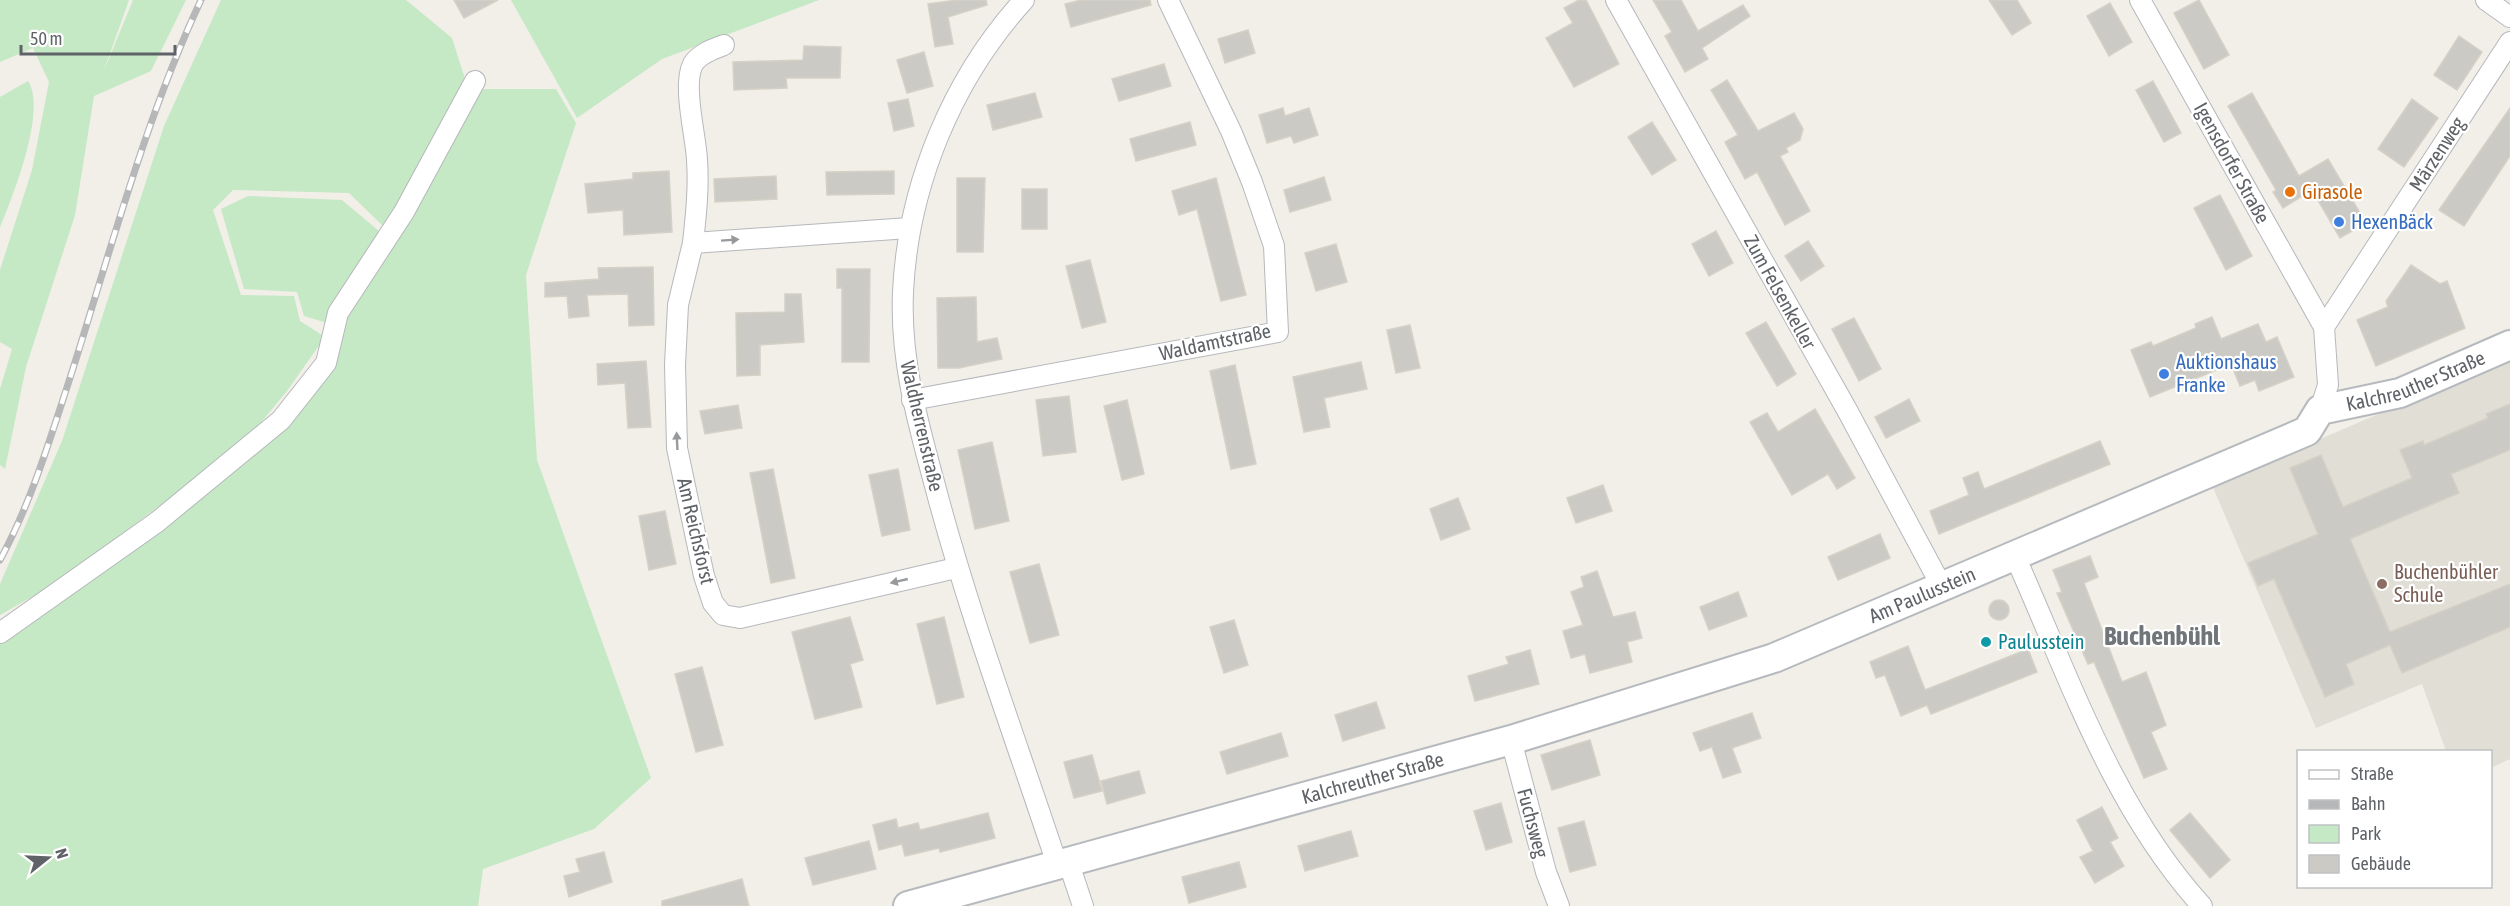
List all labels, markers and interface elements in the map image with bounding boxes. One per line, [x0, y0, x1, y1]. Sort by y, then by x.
scale bar [21, 18, 176, 56]
text: 50 m [30, 28, 62, 49]
street label: Igensdorfer Straße [2190, 98, 2275, 227]
street label: Märzenweg [2404, 112, 2469, 195]
place label: Girasole [2302, 180, 2363, 203]
marker: Girasole [2283, 185, 2297, 199]
place label: HexenBäck [2351, 210, 2433, 233]
marker: HexenBäck [2332, 215, 2346, 229]
street label: Zum Felsenkeller [1740, 231, 1822, 354]
one-way arrow [721, 235, 740, 245]
street label: Waldamtstraße [1157, 318, 1273, 365]
street label: Kalchreuther Straße [2344, 345, 2488, 415]
place label: Auktionshaus Franke [2176, 350, 2277, 396]
street label: Waldherrenstraße [896, 358, 949, 493]
marker: Auktionshaus Franke [2157, 367, 2171, 381]
one-way arrow [672, 431, 682, 450]
street label: Am Reichsforst [673, 475, 720, 587]
place label: Buchenbühler Schule [2394, 560, 2499, 606]
street label: Am Paulusstein [1865, 562, 1979, 627]
one-way arrow [890, 576, 909, 586]
marker: Buchenbühler Schule [2375, 577, 2389, 591]
district label: Buchenbühl [2104, 621, 2221, 651]
place label: Paulusstein [1998, 630, 2084, 653]
marker: Paulusstein [1979, 635, 1993, 649]
street label: Kalchreuther Straße [1299, 747, 1446, 808]
legend [2297, 750, 2492, 888]
text: Straße [2351, 763, 2394, 784]
street label: Fuchsweg [1513, 786, 1554, 861]
text: Bahn [2351, 793, 2385, 814]
text: Park [2351, 823, 2381, 844]
north arrow [18, 828, 78, 888]
text: N [52, 846, 72, 861]
text: Gebäude [2351, 853, 2411, 874]

